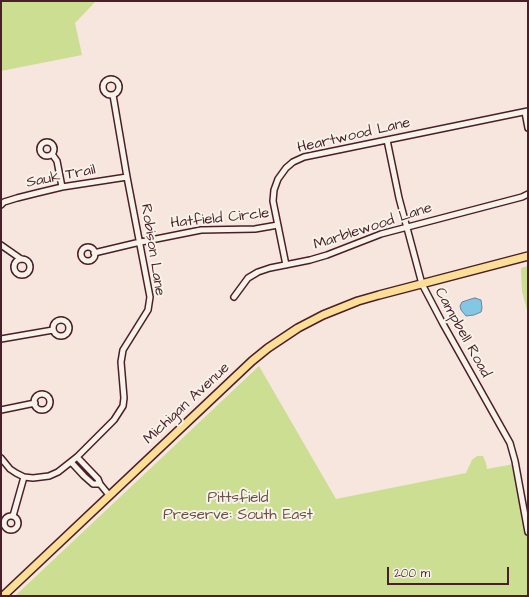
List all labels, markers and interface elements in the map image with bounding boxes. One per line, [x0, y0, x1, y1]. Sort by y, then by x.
street label: Heartwood Lane [296, 114, 412, 158]
street label: Sauk Trail [25, 161, 97, 193]
street label: Marblewood Lane [311, 199, 435, 255]
street label: Robison Lane [136, 203, 168, 297]
street label: Hatfield Circle [170, 205, 270, 233]
street label: Campbell Road [430, 285, 494, 381]
street label: Michigan Avenue [140, 359, 234, 449]
park label: Pittsfield Preserve: South East [163, 490, 313, 525]
scale bar [389, 559, 511, 585]
text: 200 m [394, 565, 430, 582]

